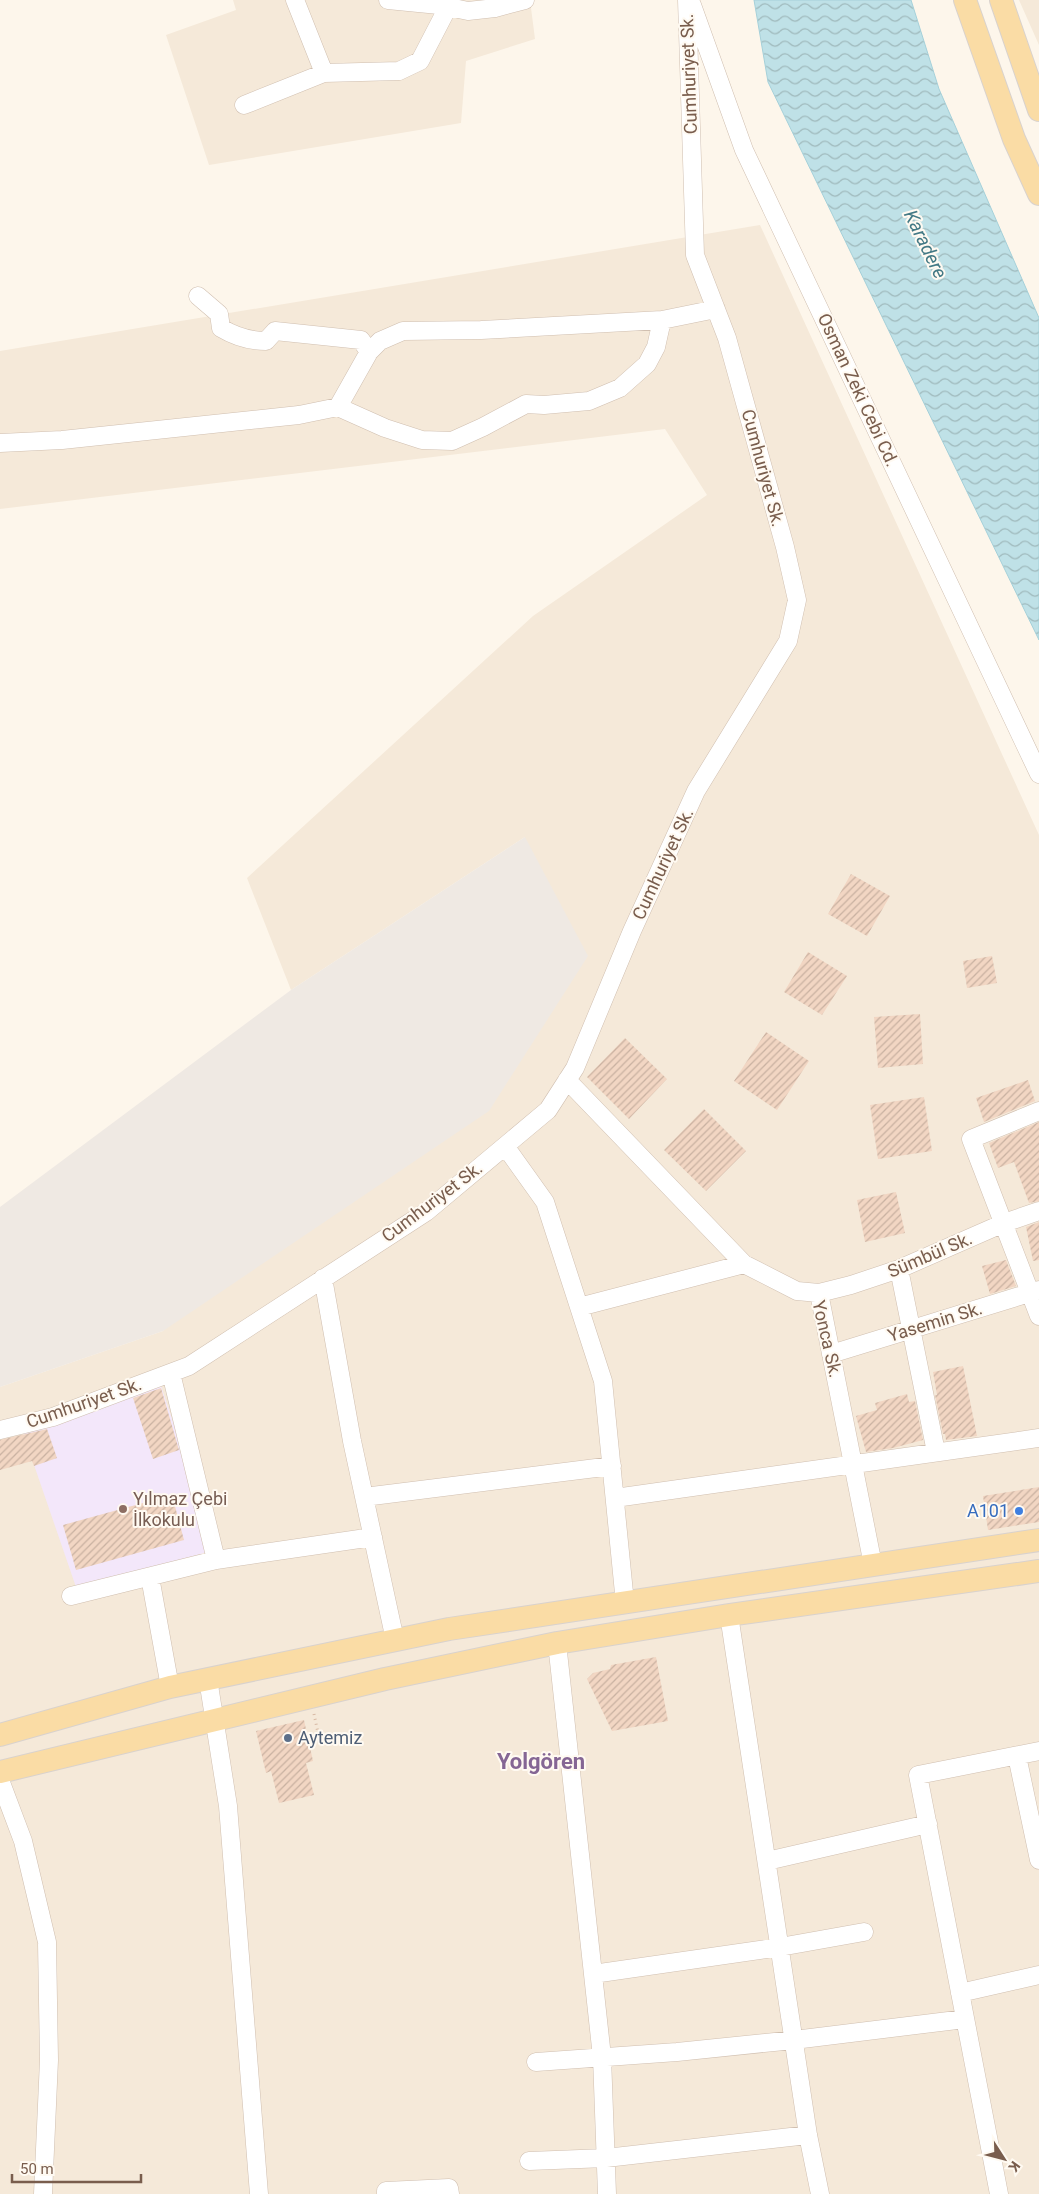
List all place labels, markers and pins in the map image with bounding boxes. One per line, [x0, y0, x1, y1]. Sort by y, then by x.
place label: Yılmaz Çebi İlkokulu [133, 1488, 227, 1530]
place label: A101 [967, 1500, 1009, 1521]
marker: Yılmaz Çebi İlkokulu [117, 1503, 129, 1515]
marker: A101 [1013, 1505, 1025, 1517]
place label: Aytemiz [298, 1727, 362, 1748]
marker: Aytemiz [282, 1732, 294, 1744]

